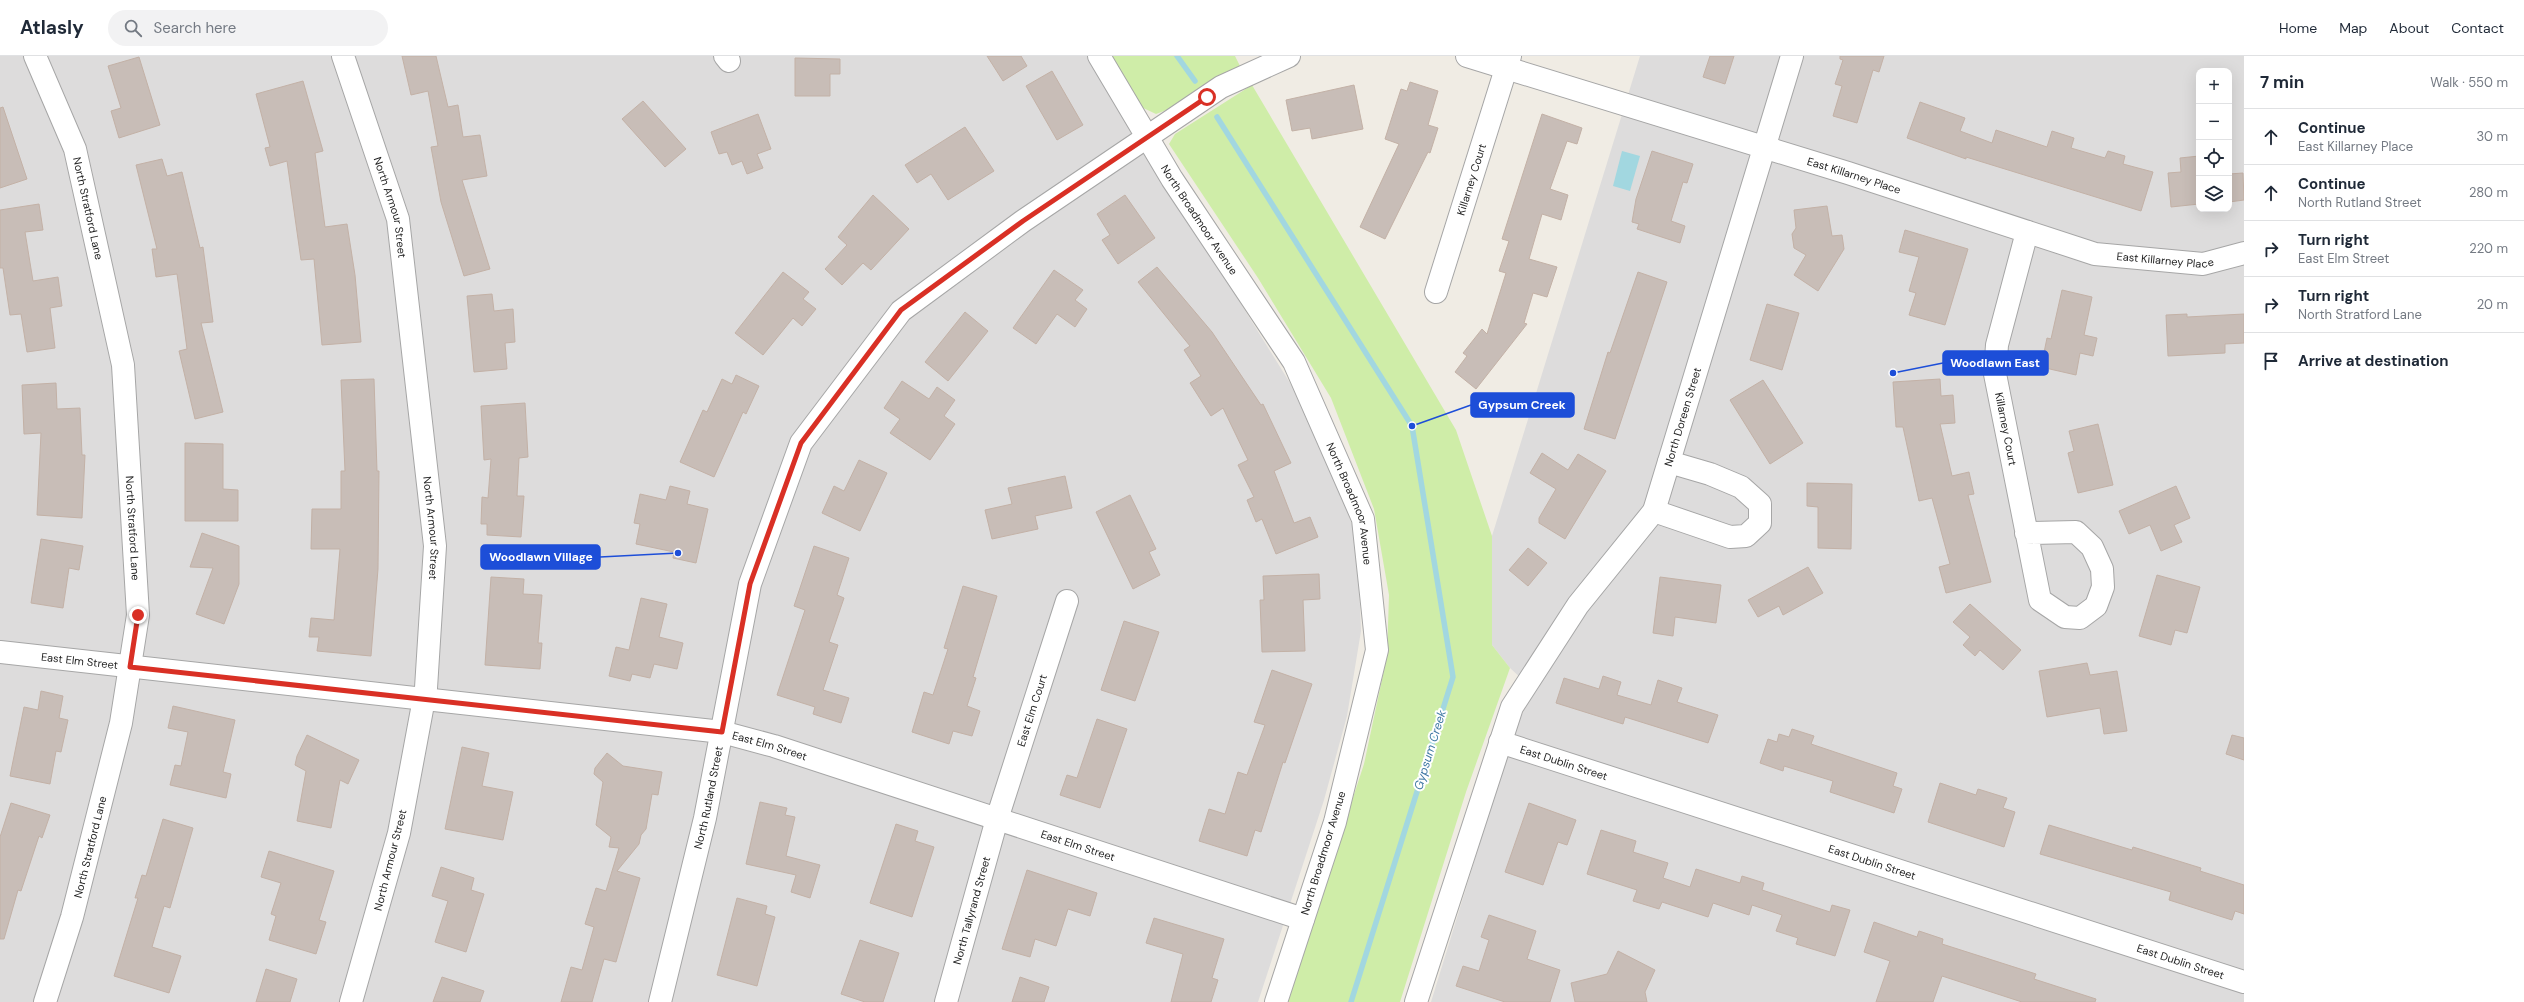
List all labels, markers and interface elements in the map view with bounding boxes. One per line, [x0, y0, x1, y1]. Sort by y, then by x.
search box [108, 10, 388, 46]
text: Atlasly [20, 15, 84, 40]
icon: search [122, 17, 144, 39]
text: Search here [154, 18, 236, 38]
text: Home [2279, 19, 2317, 37]
text: Map [2339, 19, 2367, 37]
text: About [2389, 19, 2429, 37]
text: Contact [2451, 19, 2504, 37]
map controls [2196, 68, 2232, 212]
button: + [2196, 68, 2232, 104]
text: 7 min [2260, 71, 2304, 93]
text: Walk · 550 m [2430, 74, 2508, 91]
route start [1198, 88, 1216, 106]
button: − [2196, 104, 2232, 140]
text: Continue [2298, 118, 2366, 138]
icon: ahead [2260, 126, 2282, 148]
text: 30 m [2476, 128, 2508, 145]
text: East Killarney Place [2298, 138, 2413, 155]
button: locate [2196, 140, 2232, 176]
street label: Killarney Court [1453, 142, 1489, 217]
street label: East Killarney Place [1805, 154, 1903, 197]
street label: North Armour Street [371, 155, 409, 259]
street label: North Stratford Lane [70, 156, 106, 261]
street label: North Broadmoor Avenue [1158, 162, 1241, 277]
text: Continue [2298, 174, 2366, 194]
button: layers [2196, 176, 2232, 212]
icon: ahead [2260, 182, 2282, 204]
text: 280 m [2469, 184, 2508, 201]
text: North Rutland Street [2298, 194, 2422, 211]
text: Turn right [2298, 230, 2369, 250]
icon: right [2260, 238, 2282, 260]
text: 220 m [2469, 240, 2508, 257]
street label: East Killarney Place [2116, 249, 2215, 271]
text: East Elm Street [2298, 250, 2389, 267]
text: Turn right [2298, 286, 2369, 306]
icon: right [2260, 294, 2282, 316]
text: 20 m [2477, 296, 2508, 313]
text: North Stratford Lane [2298, 306, 2422, 323]
icon: arrive [2260, 350, 2282, 372]
callout: Woodlawn East [1943, 351, 2048, 375]
text: Arrive at destination [2298, 351, 2449, 371]
text: Woodlawn East [1950, 355, 2040, 371]
street label: North Doreen Street [1661, 366, 1704, 468]
street label: Killarney Court [1992, 391, 2020, 467]
callout: Gypsum Creek [1471, 393, 1574, 417]
text: Gypsum Creek [1478, 397, 1566, 413]
street label: North Broadmoor Avenue [1323, 440, 1375, 566]
street label: North Stratford Lane [123, 475, 143, 581]
street label: North Armour Street [420, 476, 442, 580]
callout: Woodlawn Village [481, 545, 600, 569]
text: Woodlawn Village [489, 549, 593, 565]
route end [129, 606, 147, 624]
street label: East Elm Street [40, 650, 119, 672]
street label: East Elm Court [1014, 672, 1050, 748]
water label: Gypsum Creek [1410, 707, 1450, 792]
street label: East Elm Street [731, 728, 809, 763]
street label: East Dublin Street [1518, 742, 1609, 783]
street label: North Rutland Street [691, 745, 726, 851]
street label: North Broadmoor Avenue [1297, 789, 1349, 917]
street label: North Stratford Lane [71, 794, 109, 900]
street label: North Armour Street [371, 808, 409, 912]
street label: East Elm Street [1039, 827, 1117, 864]
street label: East Dublin Street [1827, 841, 1918, 883]
street label: North Tallyrand Street [950, 855, 993, 966]
street label: East Dublin Street [2135, 941, 2226, 982]

